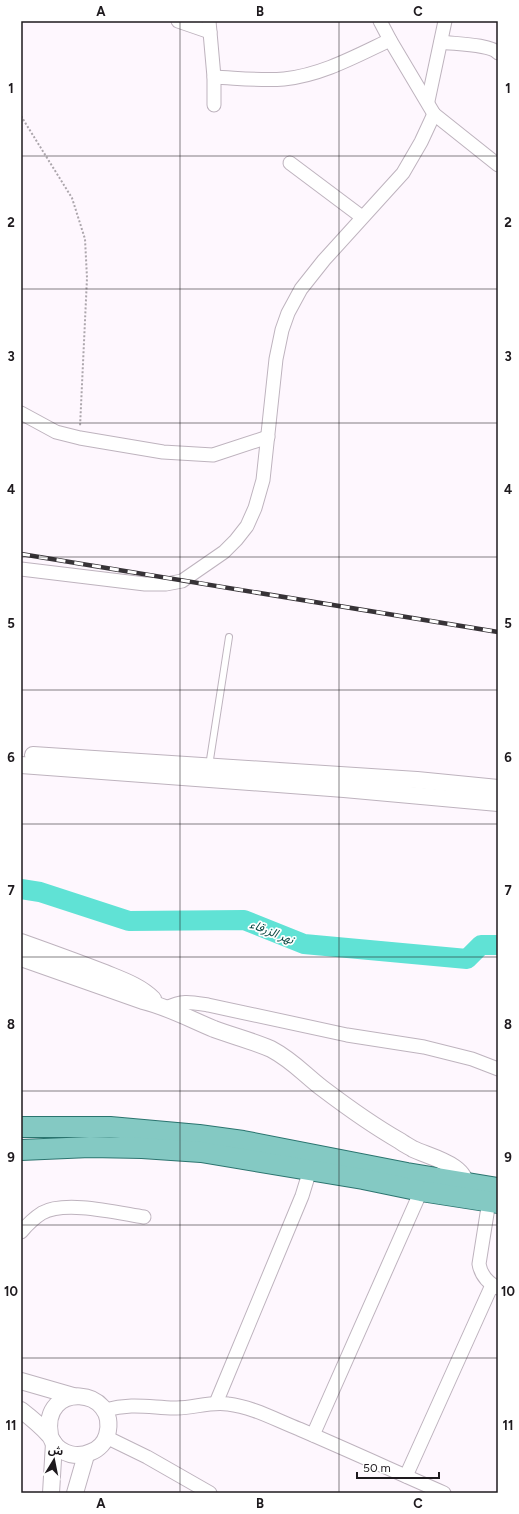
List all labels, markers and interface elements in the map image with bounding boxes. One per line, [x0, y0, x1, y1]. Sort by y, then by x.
text: A [96, 4, 106, 19]
text: B [256, 4, 264, 19]
text: C [413, 4, 423, 19]
text: 1 [8, 81, 14, 96]
text: 1 [505, 81, 511, 96]
text: 2 [7, 215, 15, 230]
text: 2 [504, 215, 512, 230]
text: 3 [7, 349, 15, 364]
text: 3 [504, 349, 512, 364]
text: 4 [7, 482, 15, 497]
text: 4 [504, 482, 512, 497]
text: 5 [7, 616, 15, 631]
text: 5 [504, 616, 512, 631]
text: 6 [7, 750, 15, 765]
text: 6 [504, 750, 512, 765]
text: 7 [7, 883, 15, 898]
text: 7 [504, 883, 512, 898]
water label: نهر الزرقاء [248, 917, 297, 948]
text: 8 [7, 1017, 15, 1032]
text: 8 [504, 1017, 512, 1032]
text: 9 [7, 1150, 15, 1165]
text: 9 [504, 1150, 512, 1165]
text: 10 [4, 1284, 18, 1299]
text: 10 [501, 1284, 515, 1299]
text: 11 [6, 1418, 16, 1433]
text: 11 [503, 1418, 513, 1433]
north arrow [34, 1440, 74, 1480]
text: ش [47, 1443, 64, 1458]
scale bar [357, 1454, 439, 1480]
text: 50 m [363, 1461, 391, 1475]
text: A [96, 1496, 106, 1511]
text: B [256, 1496, 264, 1511]
text: C [413, 1496, 423, 1511]

